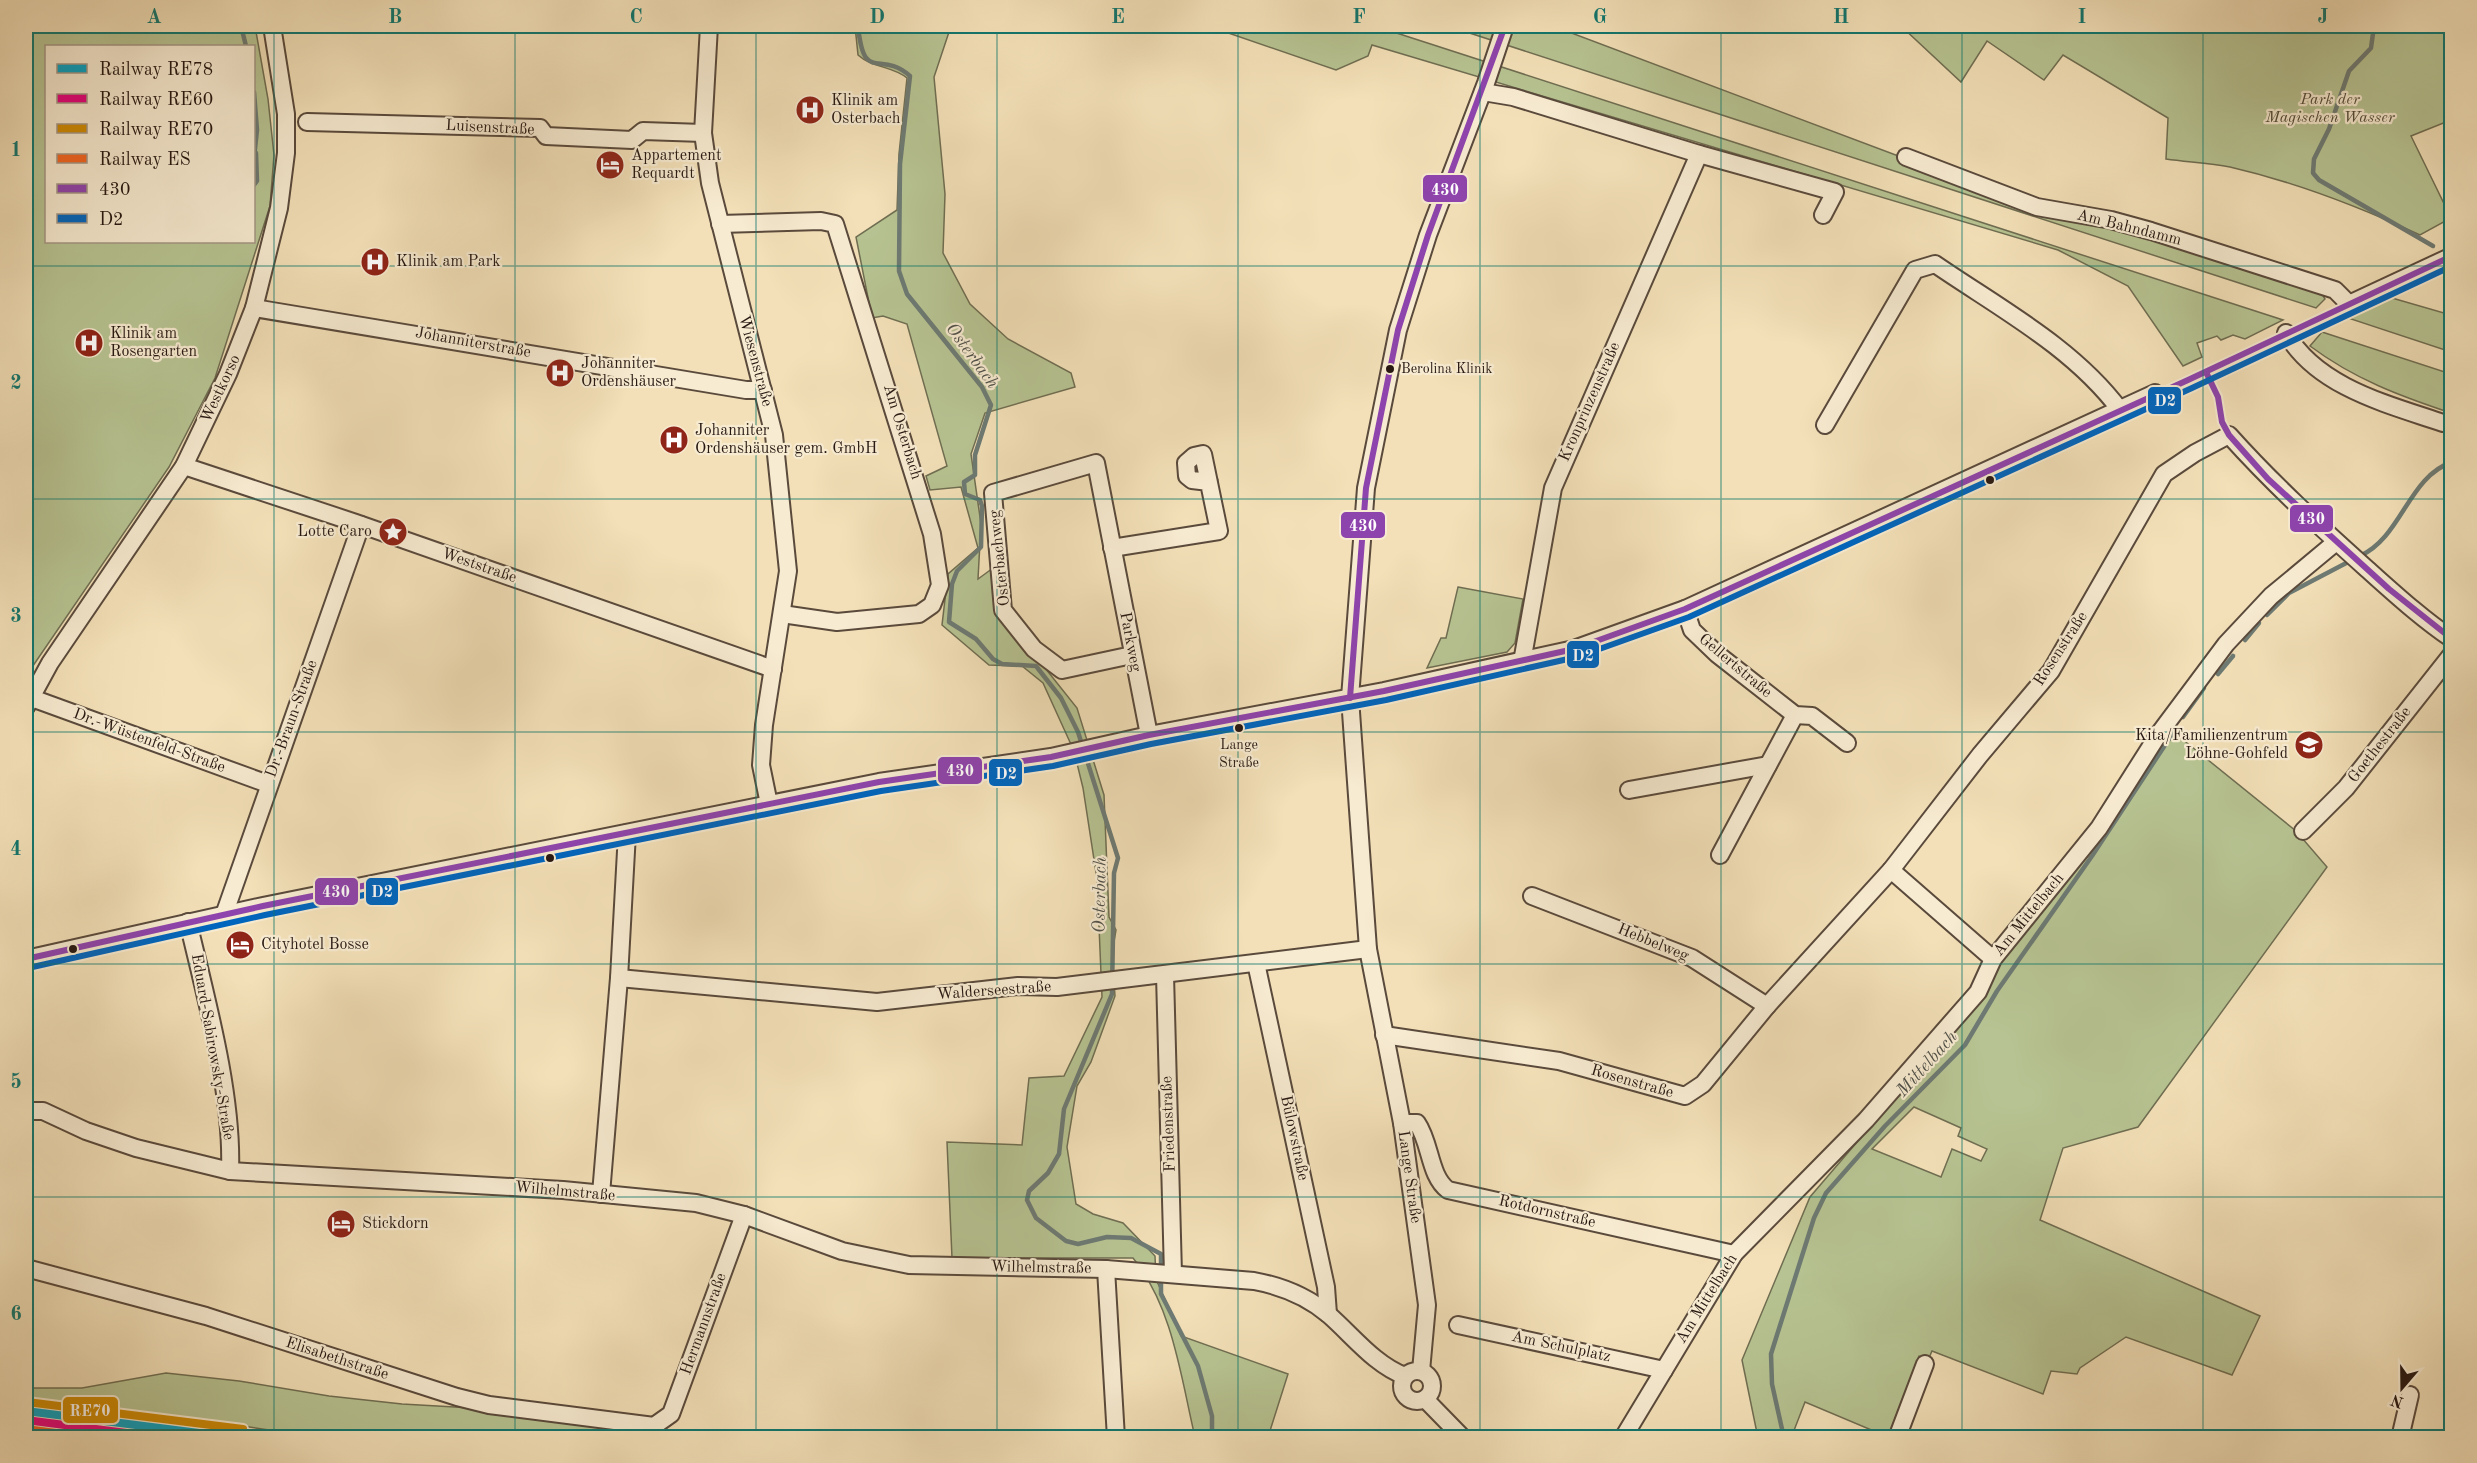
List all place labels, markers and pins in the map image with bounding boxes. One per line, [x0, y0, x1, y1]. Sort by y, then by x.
place label: Klinik am Osterbach [831, 93, 901, 127]
hospital icon: Klinik am Osterbach [794, 94, 826, 126]
place label: Appartement Requardt [631, 148, 722, 182]
hotel icon: Appartement Requardt [594, 149, 626, 181]
hospital icon: Klinik am Park [359, 246, 391, 278]
place label: Klinik am Park [396, 254, 501, 270]
place label: Klinik am Rosengarten [110, 326, 197, 360]
hospital icon: Klinik am Rosengarten [73, 327, 105, 359]
place label: Johanniter Ordenshäuser [581, 356, 677, 390]
hospital icon: Johanniter Ordenshäuser [544, 357, 576, 389]
place label: Berolina Klinik [1401, 362, 1493, 376]
marker: Berolina Klinik [1384, 363, 1396, 375]
place label: Johanniter Ordenshäuser gem. GmbH [695, 423, 877, 457]
hospital icon: Johanniter Ordenshäuser gem. GmbH [658, 424, 690, 456]
unlabelled marker [1984, 474, 1996, 486]
place icon: Lotte Caro [377, 516, 409, 548]
place label: Lotte Caro [297, 524, 372, 540]
marker: Lange Straße [1233, 722, 1245, 734]
place label: Kita/Familienzentrum Löhne-Gohfeld [2135, 728, 2288, 762]
school or university icon: Kita/Familienzentrum Löhne-Gohfeld [2293, 729, 2325, 761]
place label: Lange Straße [1219, 738, 1259, 770]
unlabelled marker [544, 852, 556, 864]
hotel icon: Cityhotel Bosse [224, 929, 256, 961]
place label: Cityhotel Bosse [261, 937, 369, 953]
unlabelled marker [67, 943, 79, 955]
hotel icon: Stickdorn [325, 1208, 357, 1240]
place label: Stickdorn [362, 1216, 429, 1232]

